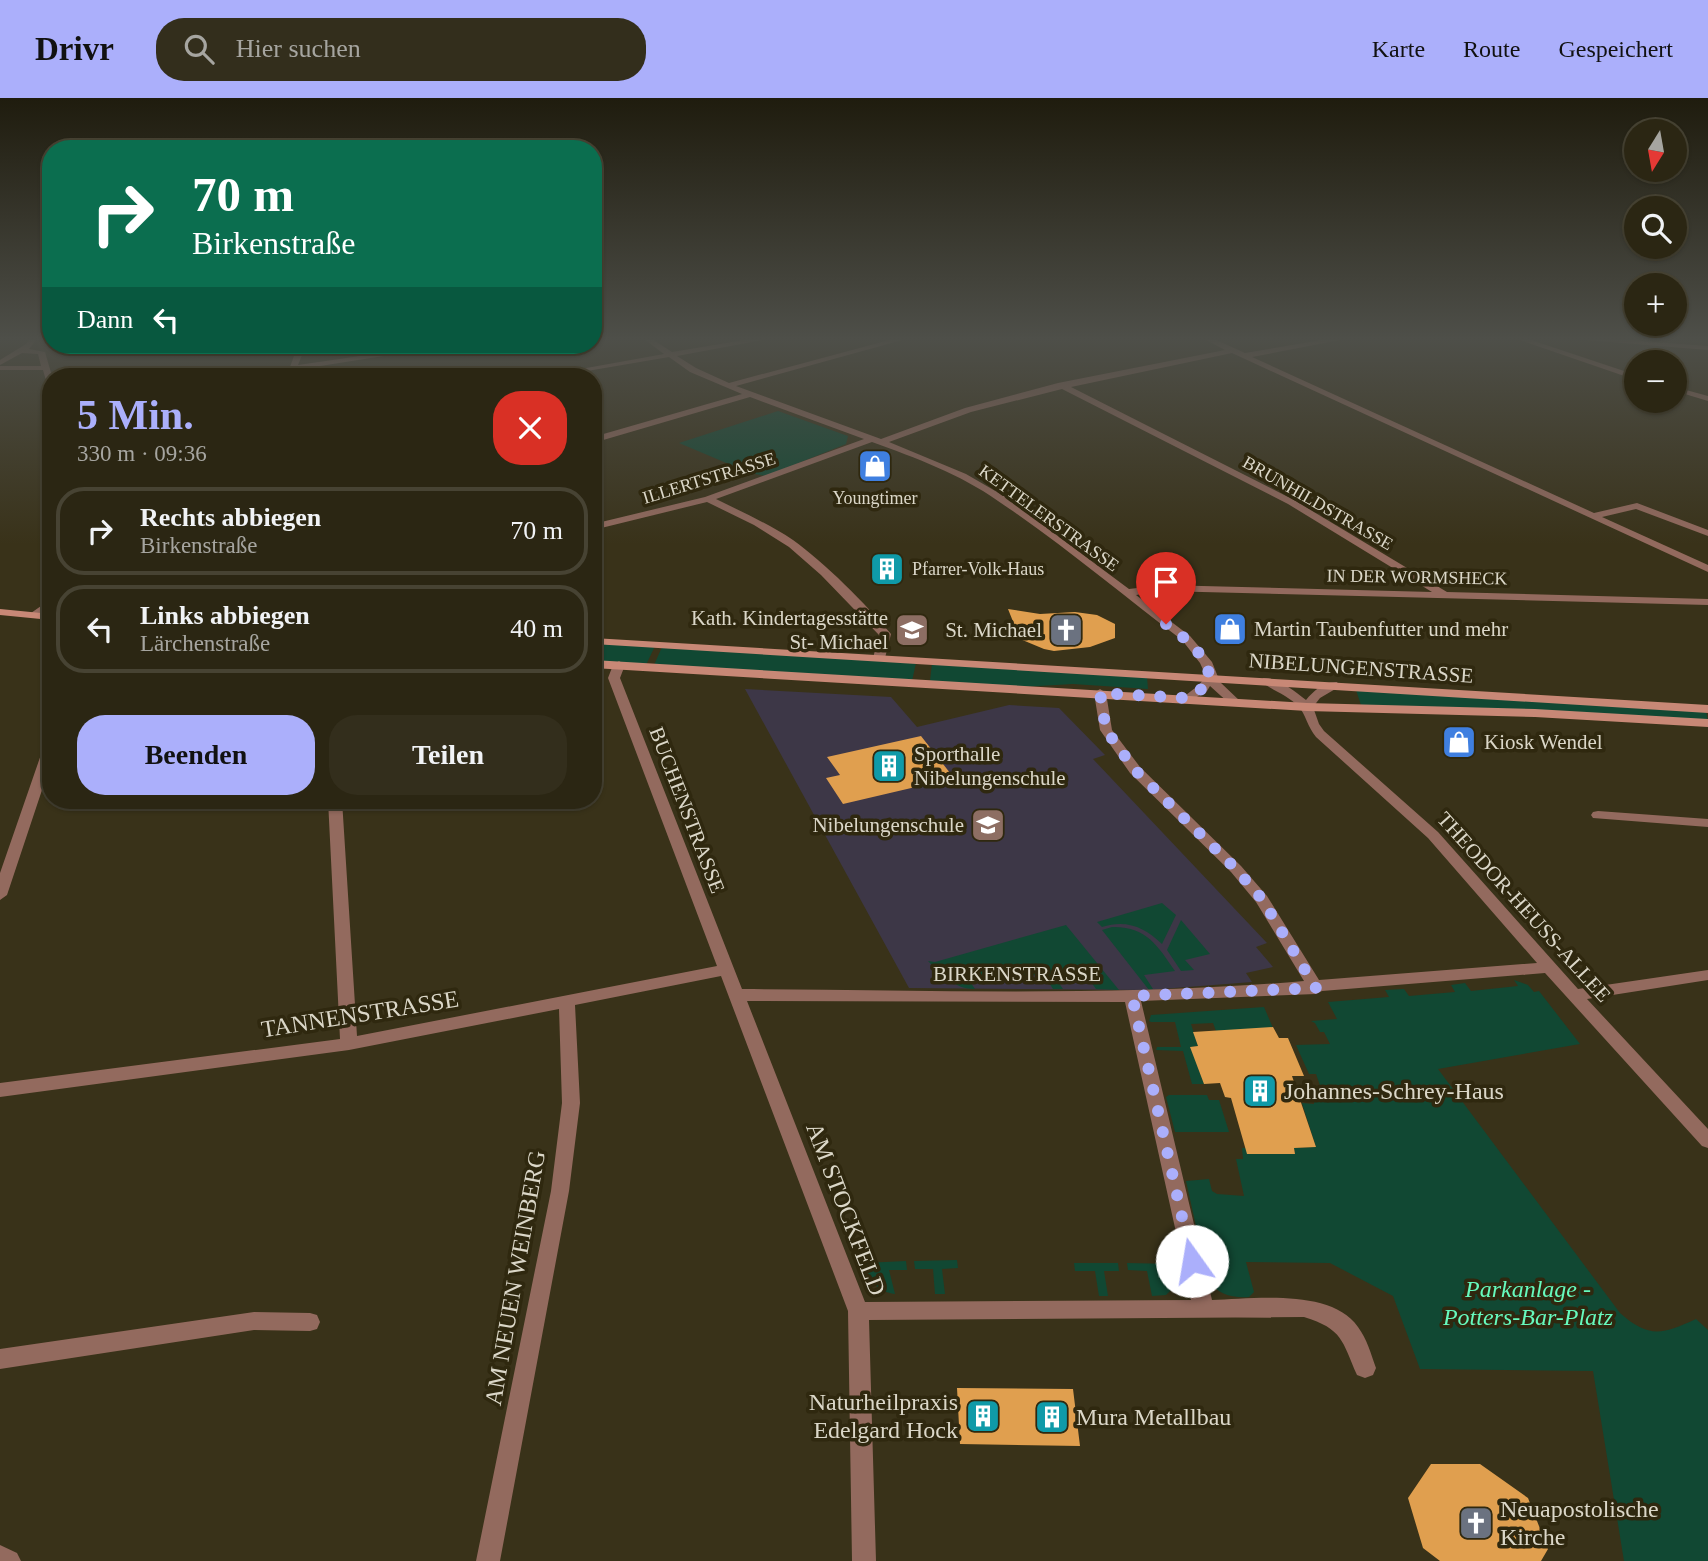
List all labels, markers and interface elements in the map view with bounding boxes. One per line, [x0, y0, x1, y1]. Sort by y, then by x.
search box [156, 18, 646, 81]
icon: search [180, 30, 218, 68]
text: Drivr [35, 31, 114, 67]
text: Hier suchen [236, 34, 361, 63]
text: Karte [1372, 36, 1425, 62]
text: Route [1463, 36, 1520, 62]
text: Gespeichert [1558, 36, 1673, 62]
north arrow [1624, 119, 1687, 182]
map controls [1624, 119, 1687, 413]
text: 70 m [192, 167, 294, 222]
icon: right [77, 168, 168, 259]
button: search [1624, 196, 1687, 259]
text: Birkenstraße [192, 225, 356, 261]
button: + [1624, 273, 1687, 336]
icon: left [147, 301, 185, 339]
text: Dann [77, 305, 133, 334]
button: − [1624, 350, 1687, 413]
button: close [493, 391, 567, 465]
text: 5 Min. [77, 392, 194, 438]
text: 330 m · 09:36 [77, 441, 207, 466]
shop icon: Youngtimer [856, 447, 894, 485]
street label: ILLERTSTRASSE [640, 448, 778, 508]
street label: BRUNHILDSTRASSE [1239, 452, 1397, 554]
street label: KETTELERSTRASSE [975, 461, 1123, 575]
place label: Youngtimer [832, 488, 918, 508]
text: Rechts abbiegen [140, 503, 321, 532]
icon: right [81, 512, 119, 550]
text: 70 m [510, 516, 563, 545]
text: Birkenstraße [140, 533, 258, 558]
building icon: Pfarrer-Volk-Haus [868, 550, 906, 588]
pin [1136, 552, 1196, 624]
place label: Pfarrer-Volk-Haus [912, 559, 1044, 579]
icon: arrive [1147, 563, 1185, 601]
street label: IN DER WORMSHECK [1326, 565, 1508, 589]
text: Links abbiegen [140, 601, 310, 630]
place label: Kath. Kindertagesstätte St- Michael [691, 606, 888, 654]
icon: left [81, 610, 119, 648]
shop icon: Martin Taubenfutter und mehr [1211, 610, 1249, 648]
school or university icon: Kath. Kindertagesstätte St- Michael [893, 611, 931, 649]
church icon: St. Michael [1047, 611, 1085, 649]
text: 40 m [510, 614, 563, 643]
place label: Martin Taubenfutter und mehr [1254, 617, 1508, 641]
place label: St. Michael [945, 618, 1042, 642]
text: Lärchenstraße [140, 631, 270, 656]
street label: NIBELUNGENSTRASSE [1248, 648, 1474, 688]
button: Beenden [77, 715, 315, 795]
button: Teilen [329, 715, 567, 795]
street label: BUCHENSTRASSE [644, 723, 730, 897]
shop icon: Kiosk Wendel [1440, 723, 1478, 761]
place label: Kiosk Wendel [1484, 730, 1603, 754]
place label: Sporthalle Nibelungenschule [914, 742, 1066, 790]
building icon: Sporthalle Nibelungenschule [870, 747, 908, 785]
school or university icon: Nibelungenschule [969, 806, 1007, 844]
street label: THEODOR-HEUSS-ALLEE [1432, 807, 1616, 1007]
place label: Nibelungenschule [812, 813, 964, 837]
street label: BIRKENSTRASSE [933, 962, 1101, 986]
street label: TANNENSTRASSE [259, 986, 461, 1042]
building icon: Johannes-Schrey-Haus [1241, 1072, 1279, 1110]
place label: Johannes-Schrey-Haus [1284, 1078, 1504, 1104]
street label: AM STOCKFELD [801, 1119, 891, 1299]
street label: AM NEUEN WEINBERG [480, 1149, 550, 1407]
position arrow [1155, 1224, 1229, 1298]
park label: Parkanlage - Potters-Bar-Platz [1442, 1276, 1614, 1330]
place label: Naturheilpraxis Edelgard Hock [809, 1389, 958, 1443]
building icon: Naturheilpraxis Edelgard Hock [964, 1397, 1002, 1435]
building icon: Mura Metallbau [1033, 1398, 1071, 1436]
place label: Mura Metallbau [1076, 1404, 1231, 1430]
place label: Neuapostolische Kirche [1500, 1496, 1659, 1550]
church icon: Neuapostolische Kirche [1457, 1504, 1495, 1542]

